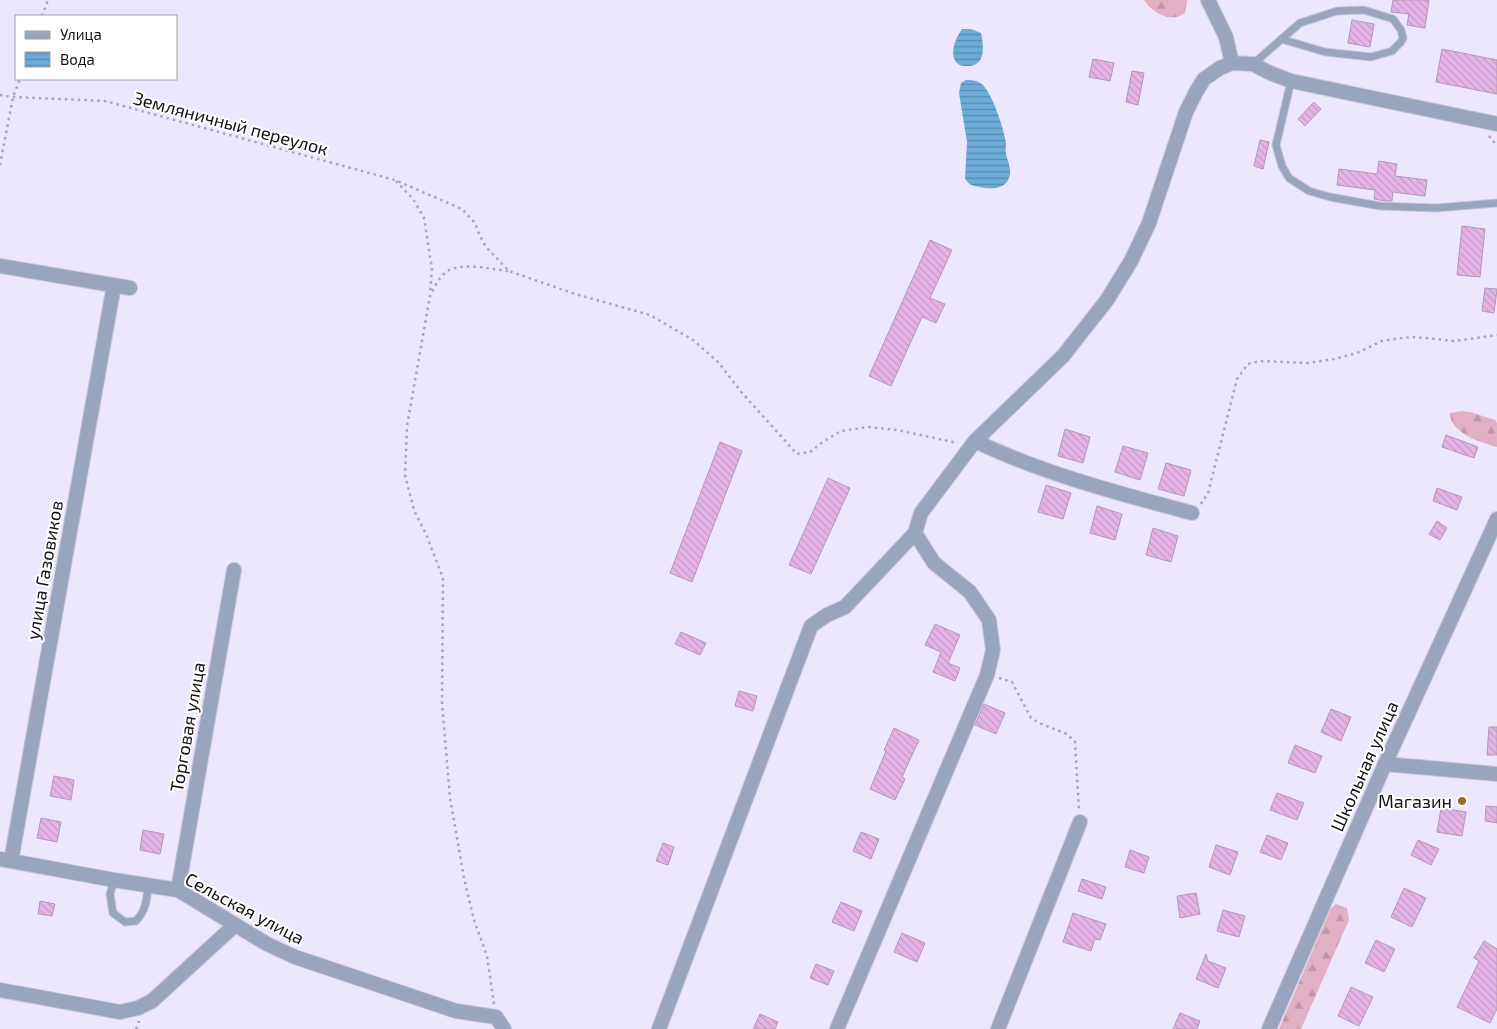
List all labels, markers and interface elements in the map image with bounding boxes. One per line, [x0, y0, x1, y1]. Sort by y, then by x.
legend [15, 15, 178, 80]
text: Улица [60, 25, 102, 43]
text: Вода [60, 50, 95, 68]
street label: Земляничный переулок [131, 86, 331, 160]
street label: улица Газовиков [21, 499, 67, 641]
street label: Торговая улица [165, 660, 209, 794]
street label: Школьная улица [1325, 697, 1403, 835]
place label: Магазин [1378, 790, 1452, 812]
marker: Магазин [1456, 795, 1468, 807]
street label: Сельская улица [182, 867, 308, 949]

